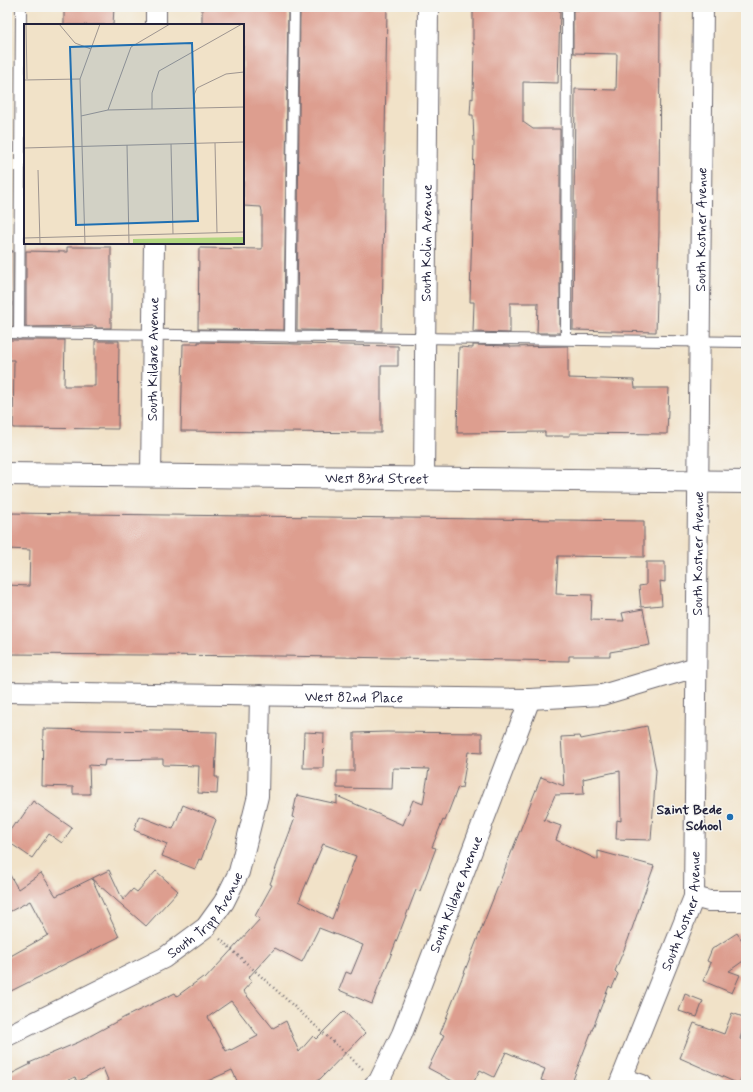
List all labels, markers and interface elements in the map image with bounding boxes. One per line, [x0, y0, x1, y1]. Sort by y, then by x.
inset map [24, 24, 244, 244]
street label: South Kostner Avenue [692, 167, 711, 292]
street label: South Kolin Avenue [417, 184, 436, 302]
street label: South Kildare Avenue [144, 297, 163, 421]
street label: West 83rd Street [325, 469, 429, 489]
street label: South Kostner Avenue [689, 491, 708, 616]
street label: West 82nd Place [305, 688, 403, 707]
place label: Saint Bede School [657, 801, 722, 835]
marker: Saint Bede School [725, 812, 735, 822]
street label: South Kildare Avenue [426, 833, 487, 955]
street label: South Kostner Avenue [657, 851, 704, 974]
street label: South Tripp Avenue [164, 869, 248, 963]

